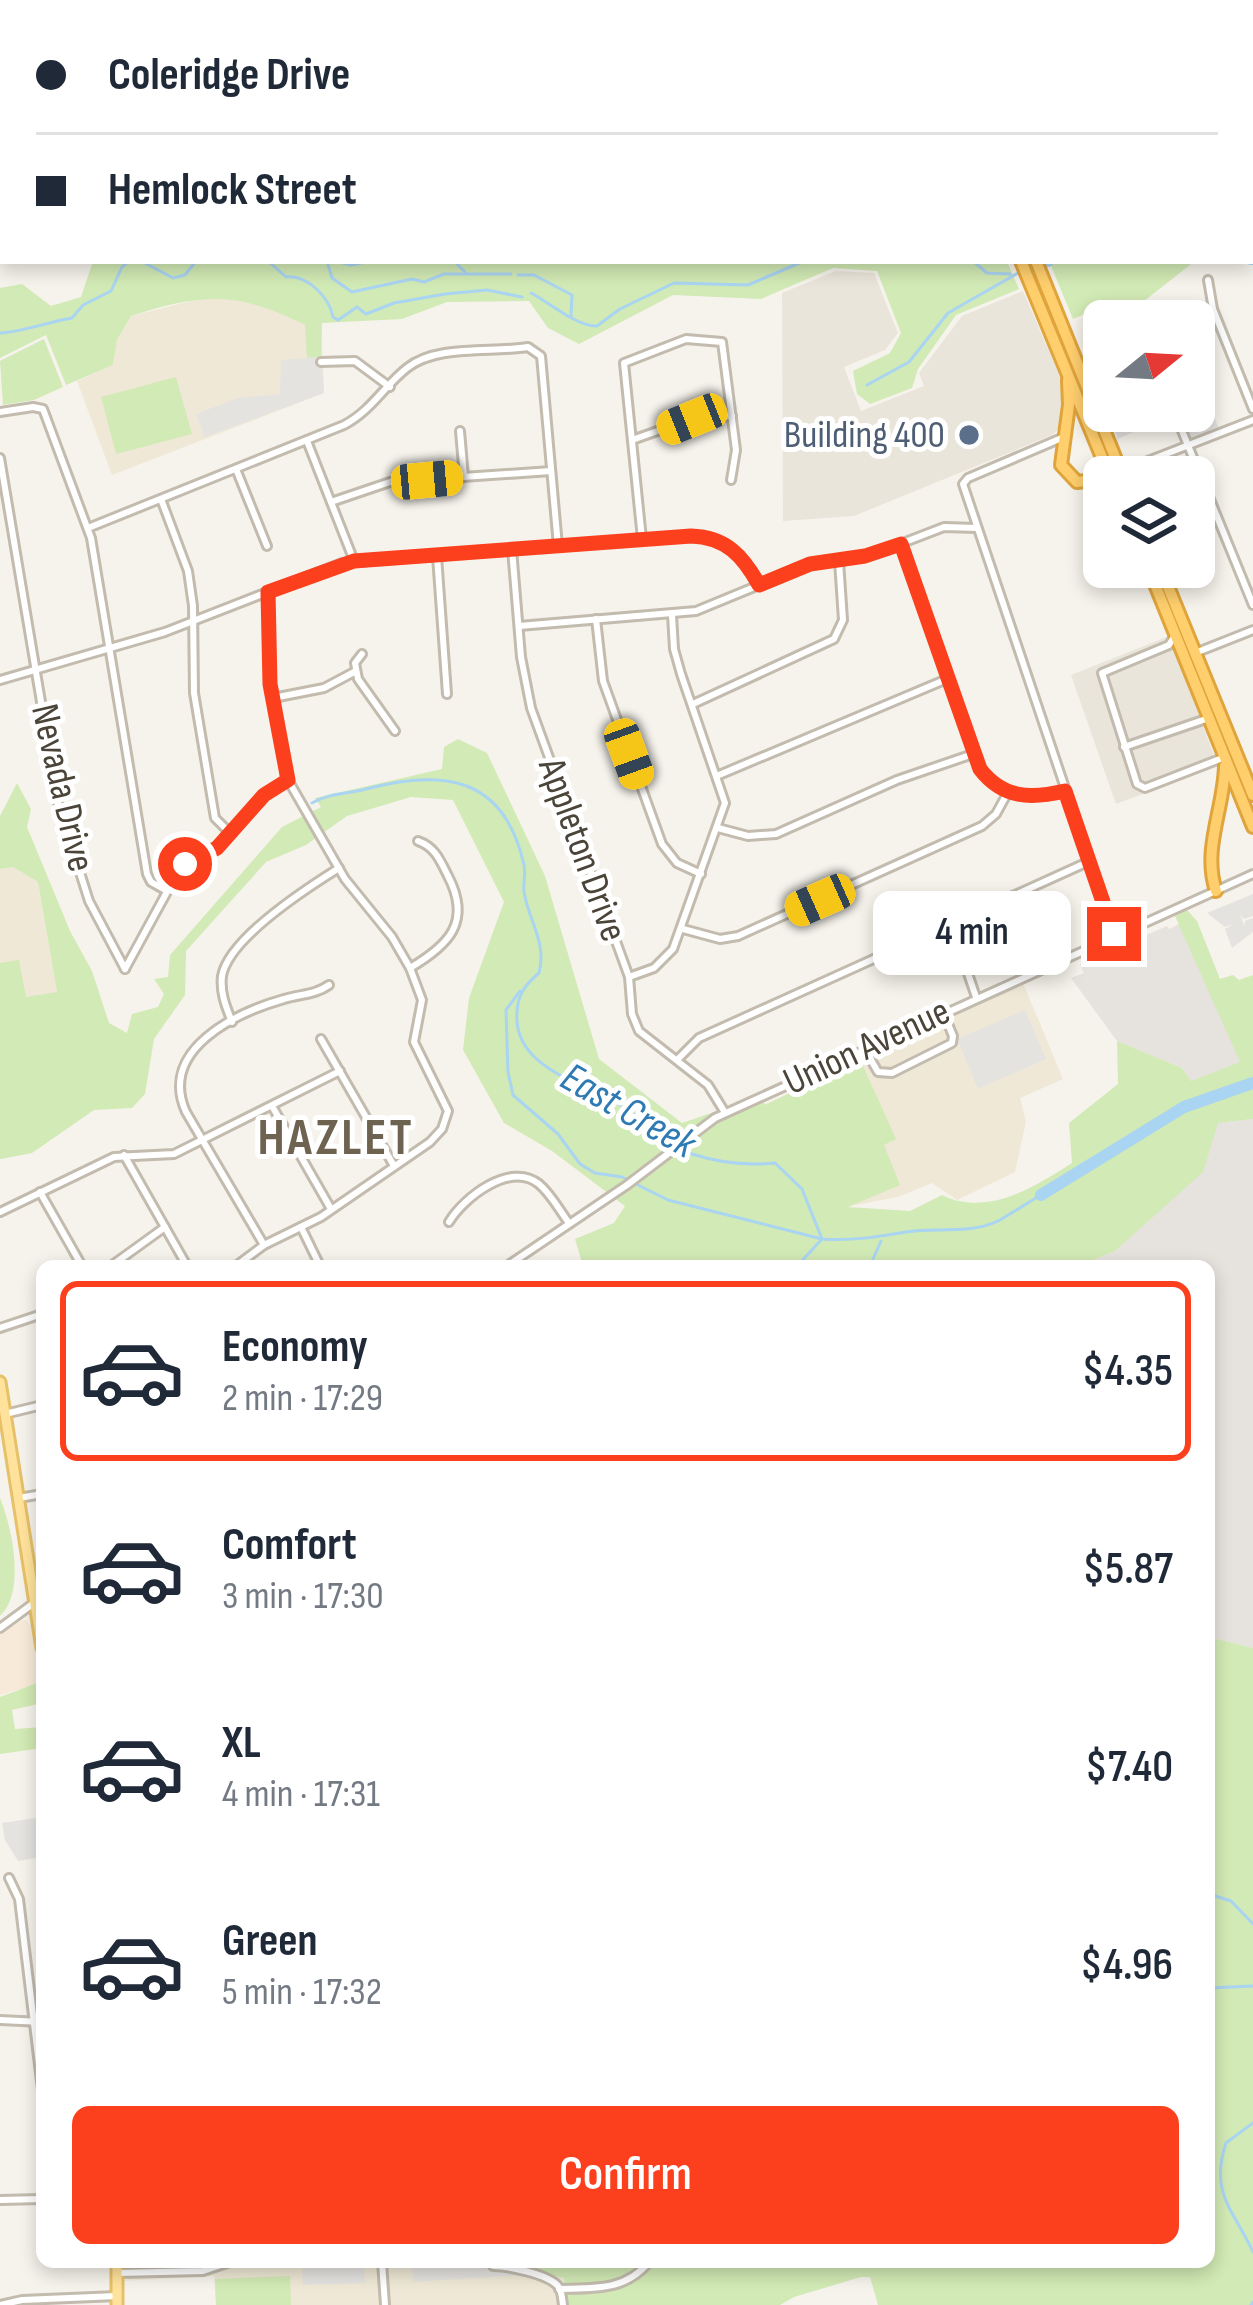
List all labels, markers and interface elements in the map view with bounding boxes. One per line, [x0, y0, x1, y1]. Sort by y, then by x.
text: Coleridge Drive [108, 48, 350, 103]
text: Hemlock Street [108, 163, 357, 218]
north arrow [1083, 300, 1215, 432]
map controls [1083, 300, 1215, 588]
car [652, 389, 732, 449]
place label: Building 400 [784, 412, 945, 459]
marker: Building 400 [956, 422, 982, 448]
button: layers [1083, 456, 1215, 588]
car [390, 459, 464, 501]
street label: Nevada Drive [20, 700, 104, 876]
car [600, 714, 658, 794]
street label: Appleton Drive [527, 751, 637, 948]
route start [158, 837, 212, 891]
car [780, 869, 860, 931]
callout: 4 min [874, 892, 1072, 976]
route end [1087, 907, 1141, 961]
text: 4 min [935, 909, 1009, 956]
street label: Union Avenue [777, 988, 957, 1106]
water label: East Creek [552, 1052, 706, 1171]
district label: HAZLET [257, 1108, 415, 1169]
icon: car [78, 1317, 186, 1425]
text: Economy [222, 1320, 368, 1375]
text: $4.35 [1082, 1344, 1173, 1399]
text: 2 min · 17:29 [222, 1375, 383, 1422]
icon: car [78, 1515, 186, 1623]
text: Comfort [222, 1518, 357, 1573]
text: $5.87 [1082, 1542, 1173, 1597]
text: 3 min · 17:30 [222, 1573, 384, 1620]
icon: car [78, 1713, 186, 1821]
text: XL [222, 1716, 261, 1771]
text: $7.40 [1085, 1740, 1173, 1795]
text: 4 min · 17:31 [222, 1771, 380, 1818]
icon: car [78, 1911, 186, 2019]
text: Green [222, 1914, 318, 1969]
text: $4.96 [1080, 1938, 1173, 1993]
text: 5 min · 17:32 [222, 1969, 382, 2016]
button: Confirm [72, 2106, 1179, 2244]

